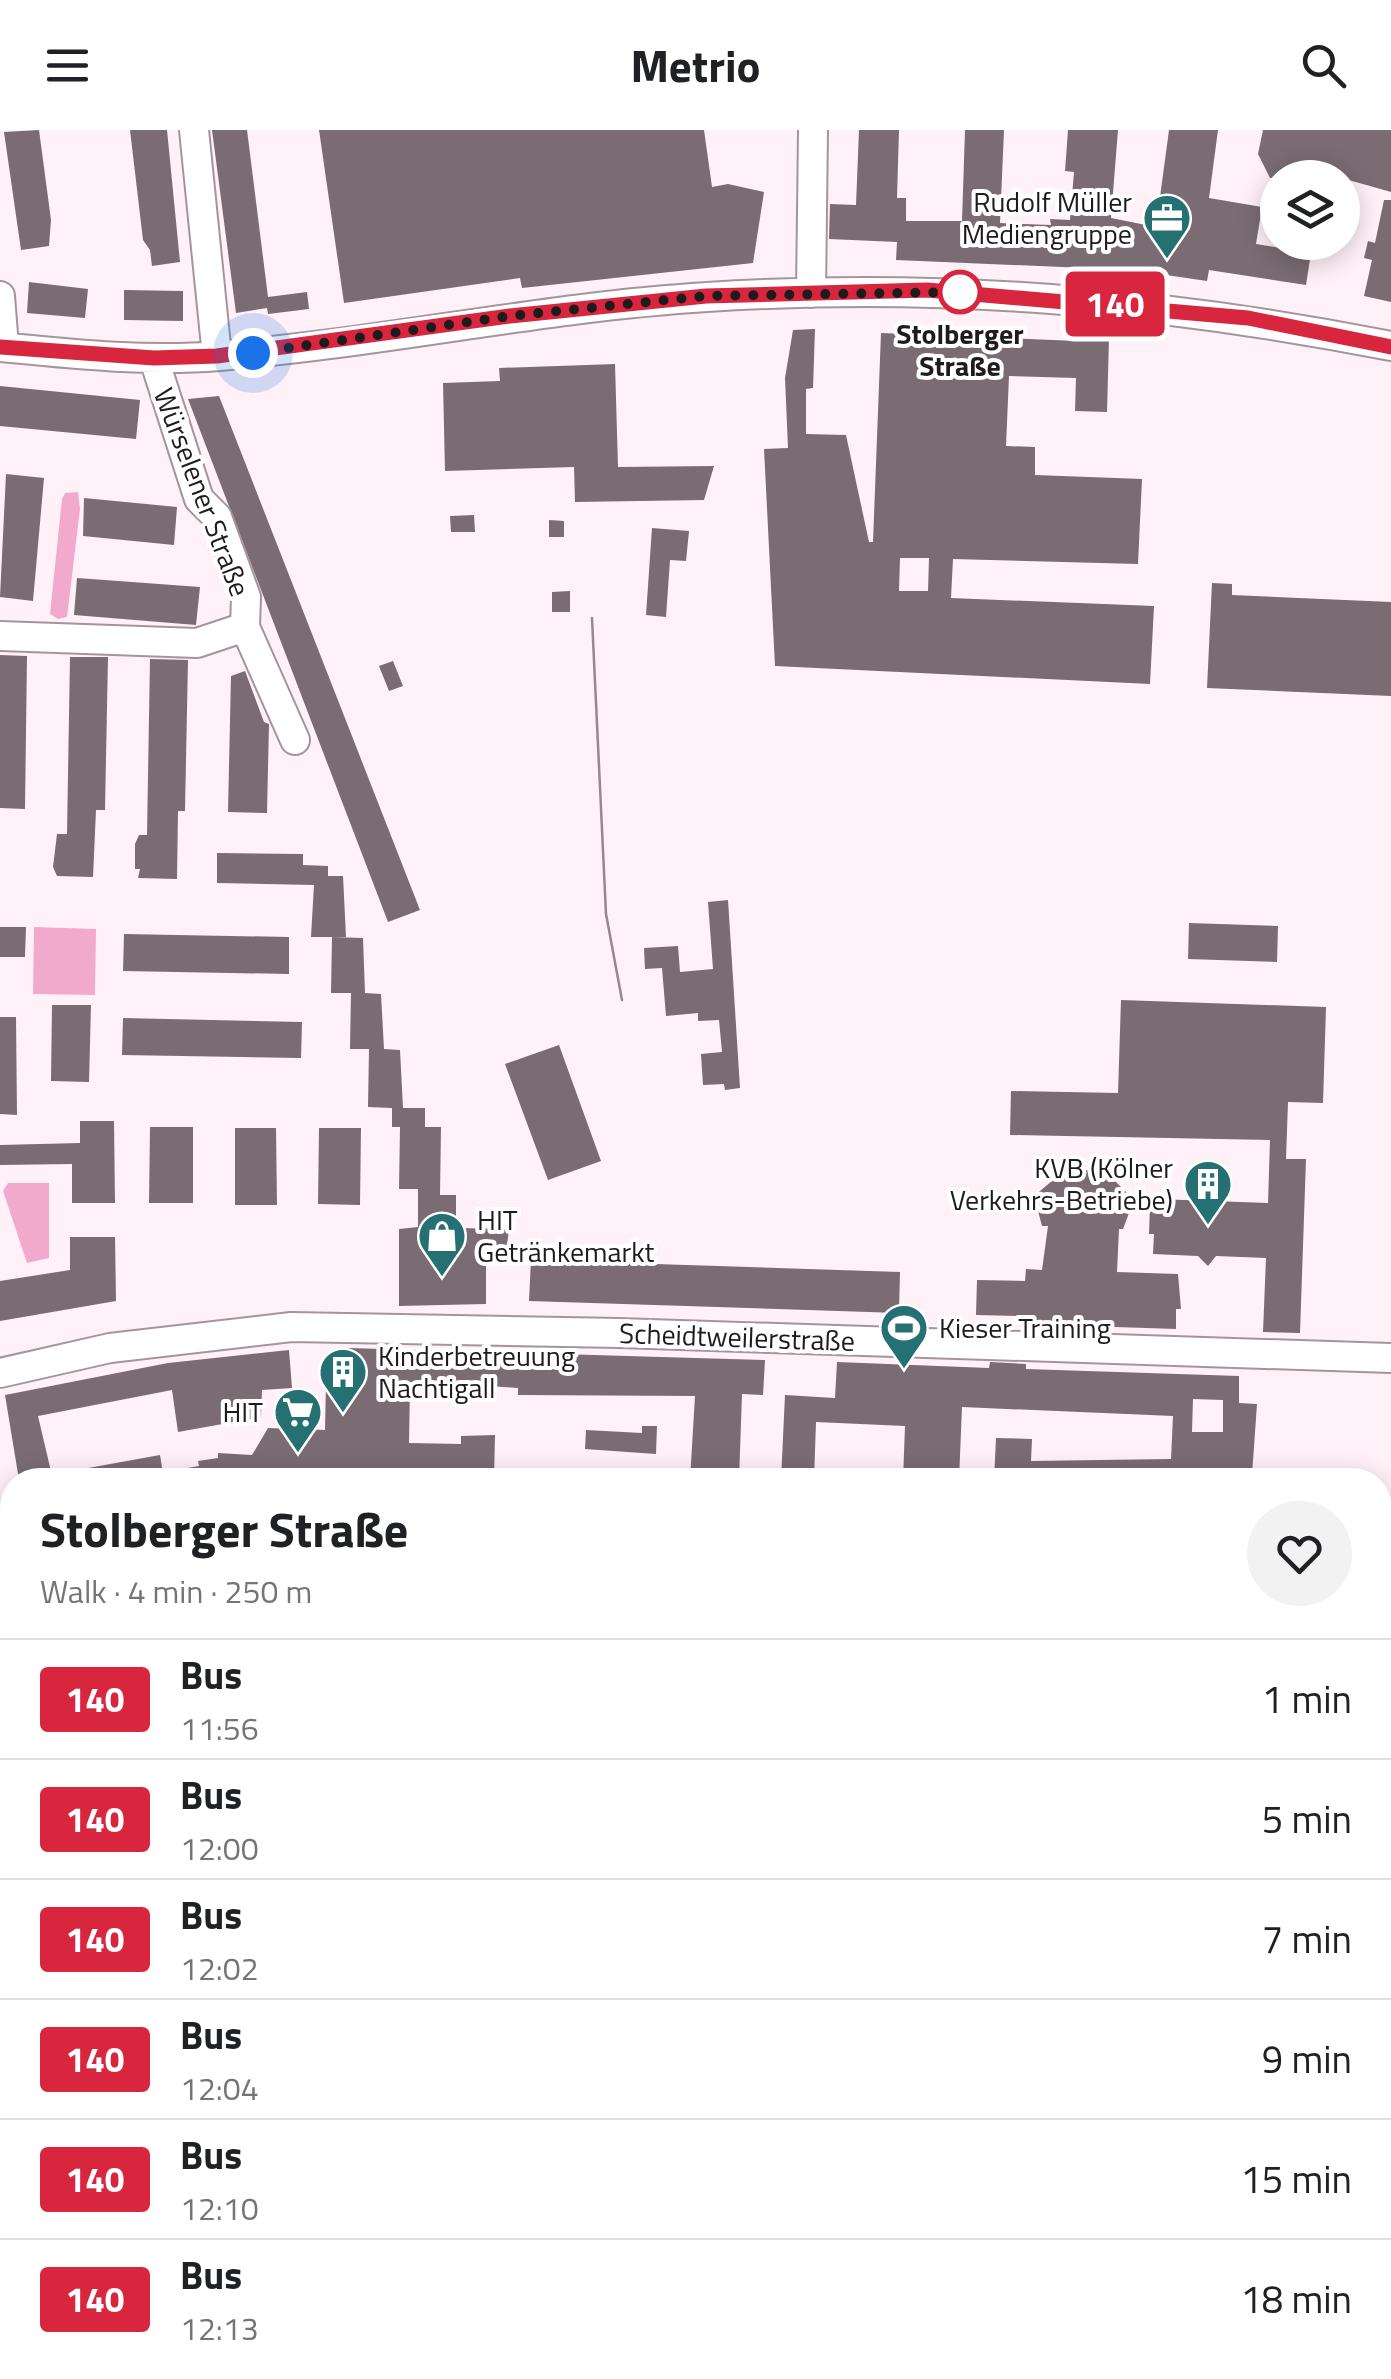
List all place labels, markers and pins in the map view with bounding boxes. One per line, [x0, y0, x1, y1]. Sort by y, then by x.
place label: Rudolf Müller Mediengruppe [962, 180, 1132, 255]
office icon: Rudolf Müller Mediengruppe [1141, 192, 1193, 260]
marker: Stolberger Straße [939, 271, 981, 313]
place label: Stolberger Straße [896, 312, 1024, 387]
place label: KVB (Kölner Verkehrs-Betriebe) [950, 1146, 1173, 1221]
building icon: KVB (Kölner Verkehrs-Betriebe) [1182, 1158, 1234, 1226]
place label: HIT Getränkemarkt [477, 1198, 655, 1273]
shop icon: HIT Getränkemarkt [416, 1210, 468, 1278]
sports icon: Kieser Training [878, 1302, 930, 1370]
place label: Kieser Training [939, 1306, 1111, 1349]
place label: Kinderbetreuung Nachtigall [378, 1334, 575, 1409]
building icon: Kinderbetreuung Nachtigall [317, 1346, 369, 1414]
supermarket icon: HIT [272, 1386, 324, 1454]
place label: HIT [222, 1390, 263, 1433]

